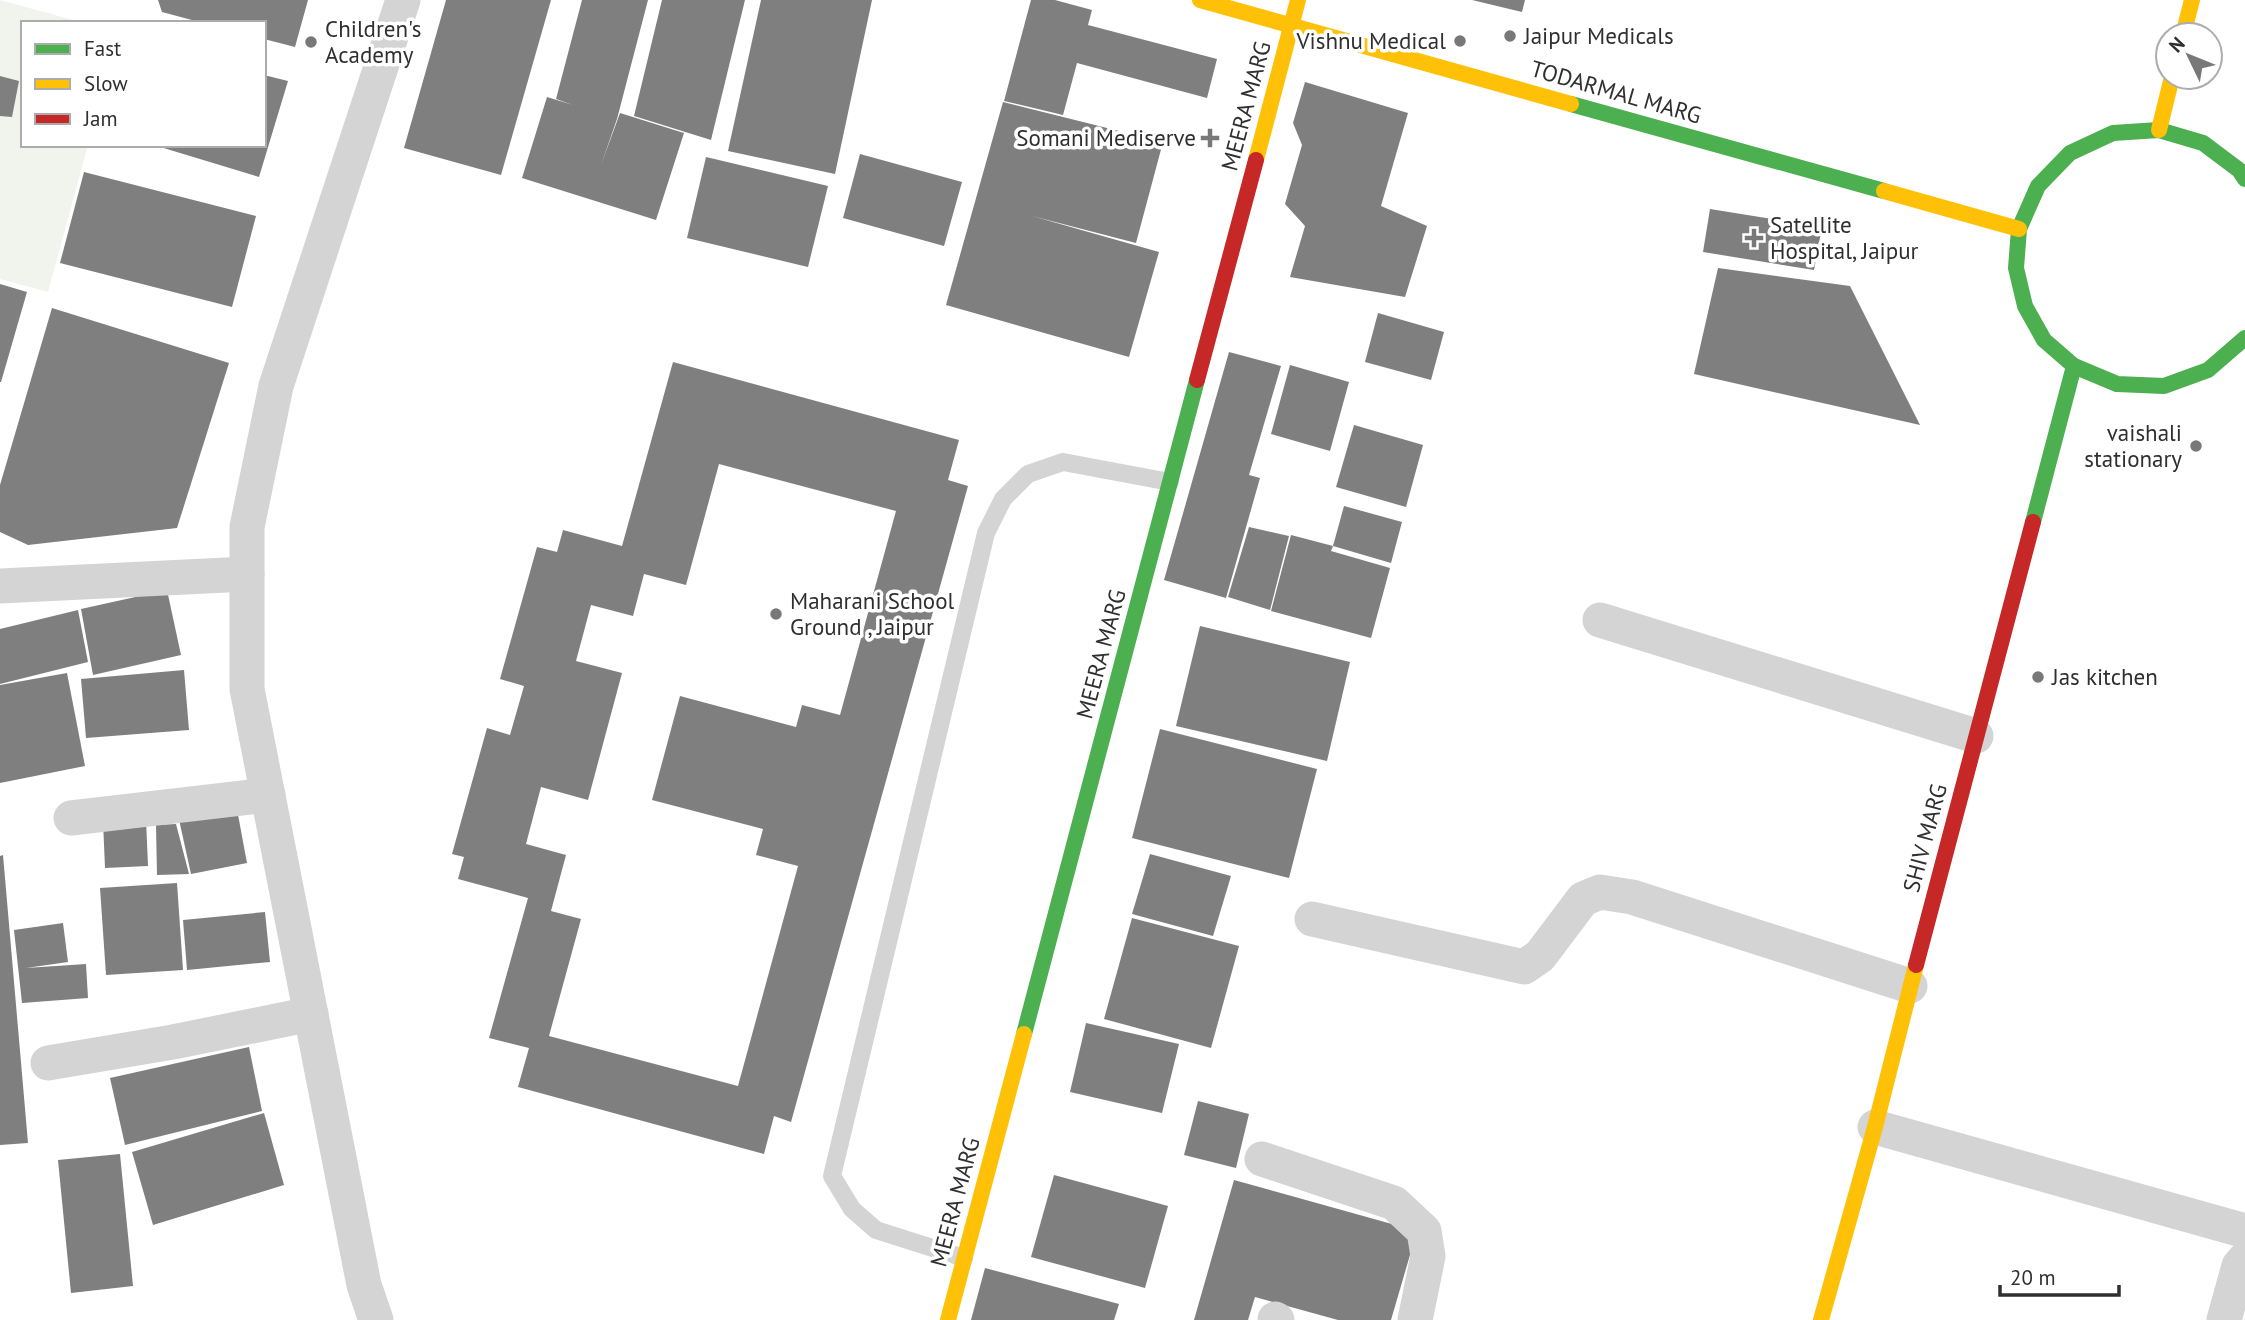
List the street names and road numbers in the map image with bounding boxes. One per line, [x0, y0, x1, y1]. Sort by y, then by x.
street label: MEERA MARG [1214, 38, 1277, 174]
street label: TODARMAL MARG [1527, 53, 1705, 130]
street label: MEERA MARG [1069, 586, 1132, 722]
street label: SHIV MARG [1896, 780, 1953, 895]
street label: MEERA MARG [923, 1134, 986, 1270]

